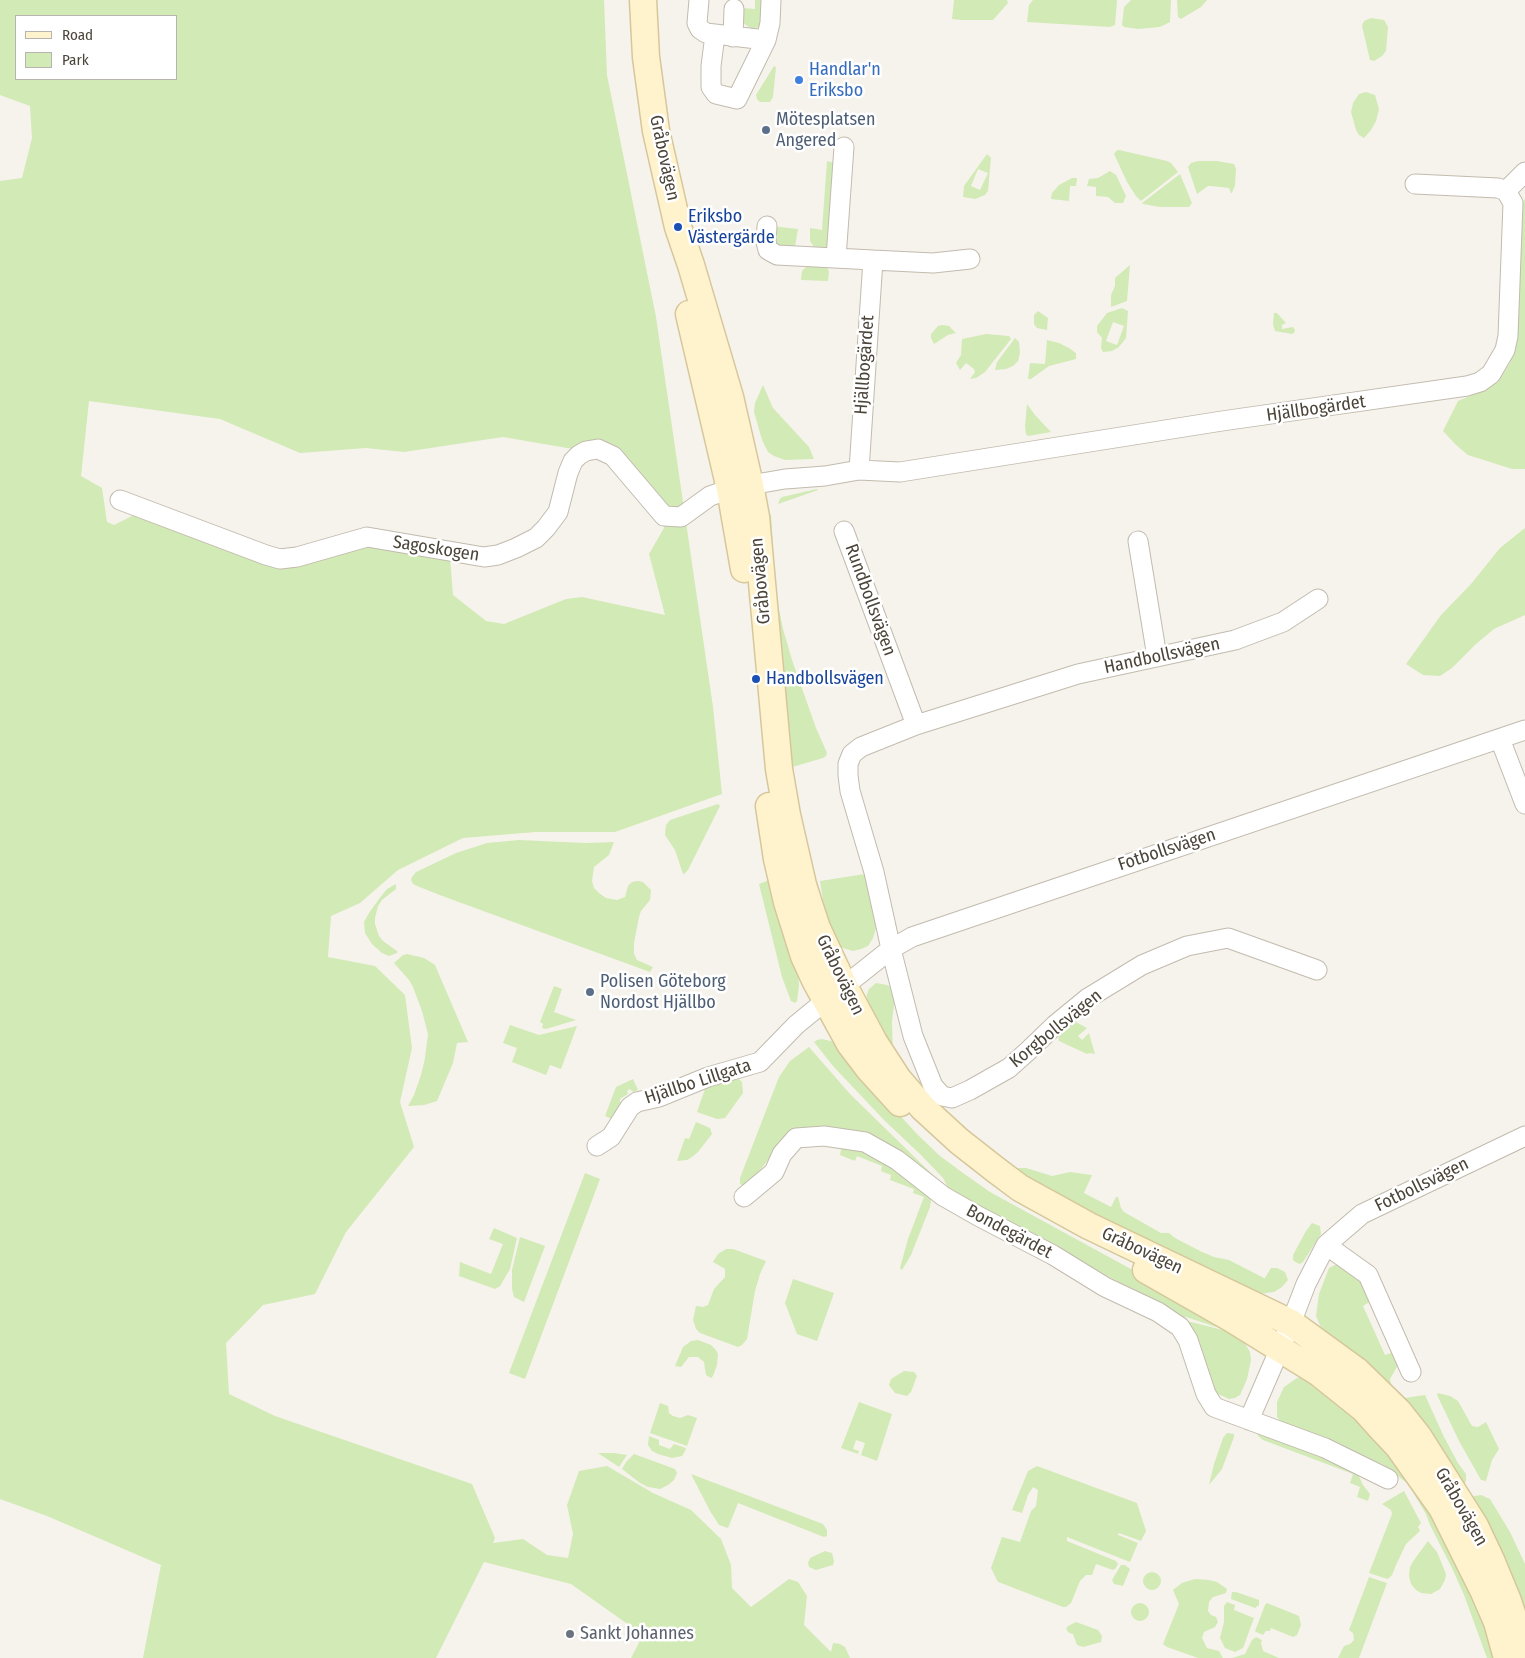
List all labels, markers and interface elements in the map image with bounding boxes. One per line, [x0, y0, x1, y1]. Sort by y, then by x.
legend [15, 15, 178, 80]
text: Road [62, 26, 93, 44]
text: Park [62, 51, 89, 69]
place label: Handlar'n Eriksbo [809, 59, 881, 102]
marker: Handlar'n Eriksbo [793, 74, 805, 86]
place label: Mötesplatsen Angered [776, 109, 875, 152]
street label: Gråbovägen [644, 113, 684, 203]
marker: Mötesplatsen Angered [760, 124, 772, 136]
place label: Eriksbo Västergärde [688, 206, 775, 248]
marker: Eriksbo Västergärde [672, 221, 684, 233]
street label: Hjällbogärdet [851, 314, 879, 416]
street label: Hjällbogärdet [1265, 391, 1367, 427]
street label: Sagoskogen [391, 532, 481, 566]
street label: Gråbovägen [746, 537, 776, 625]
street label: Rundbollsvägen [840, 541, 900, 659]
street label: Handbollsvägen [1102, 633, 1222, 679]
place label: Handbollsvägen [766, 668, 884, 690]
marker: Handbollsvägen [750, 673, 762, 685]
street label: Fotbollsvägen [1115, 824, 1219, 876]
street label: Gråbovägen [811, 931, 869, 1019]
place label: Polisen Göteborg Nordost Hjällbo [600, 971, 726, 1014]
street label: Korgbollsvägen [1006, 985, 1106, 1073]
marker: Polisen Göteborg Nordost Hjällbo [584, 986, 596, 998]
street label: Hjällbo Lillgata [642, 1055, 754, 1109]
street label: Fotbollsvägen [1372, 1153, 1472, 1217]
street label: Bondegärdet [962, 1200, 1056, 1264]
street label: Gråbovägen [1098, 1223, 1186, 1279]
street label: Gråbovägen [1430, 1464, 1492, 1550]
place label: Sankt Johannes [580, 1623, 694, 1645]
marker: Sankt Johannes [564, 1628, 576, 1640]

